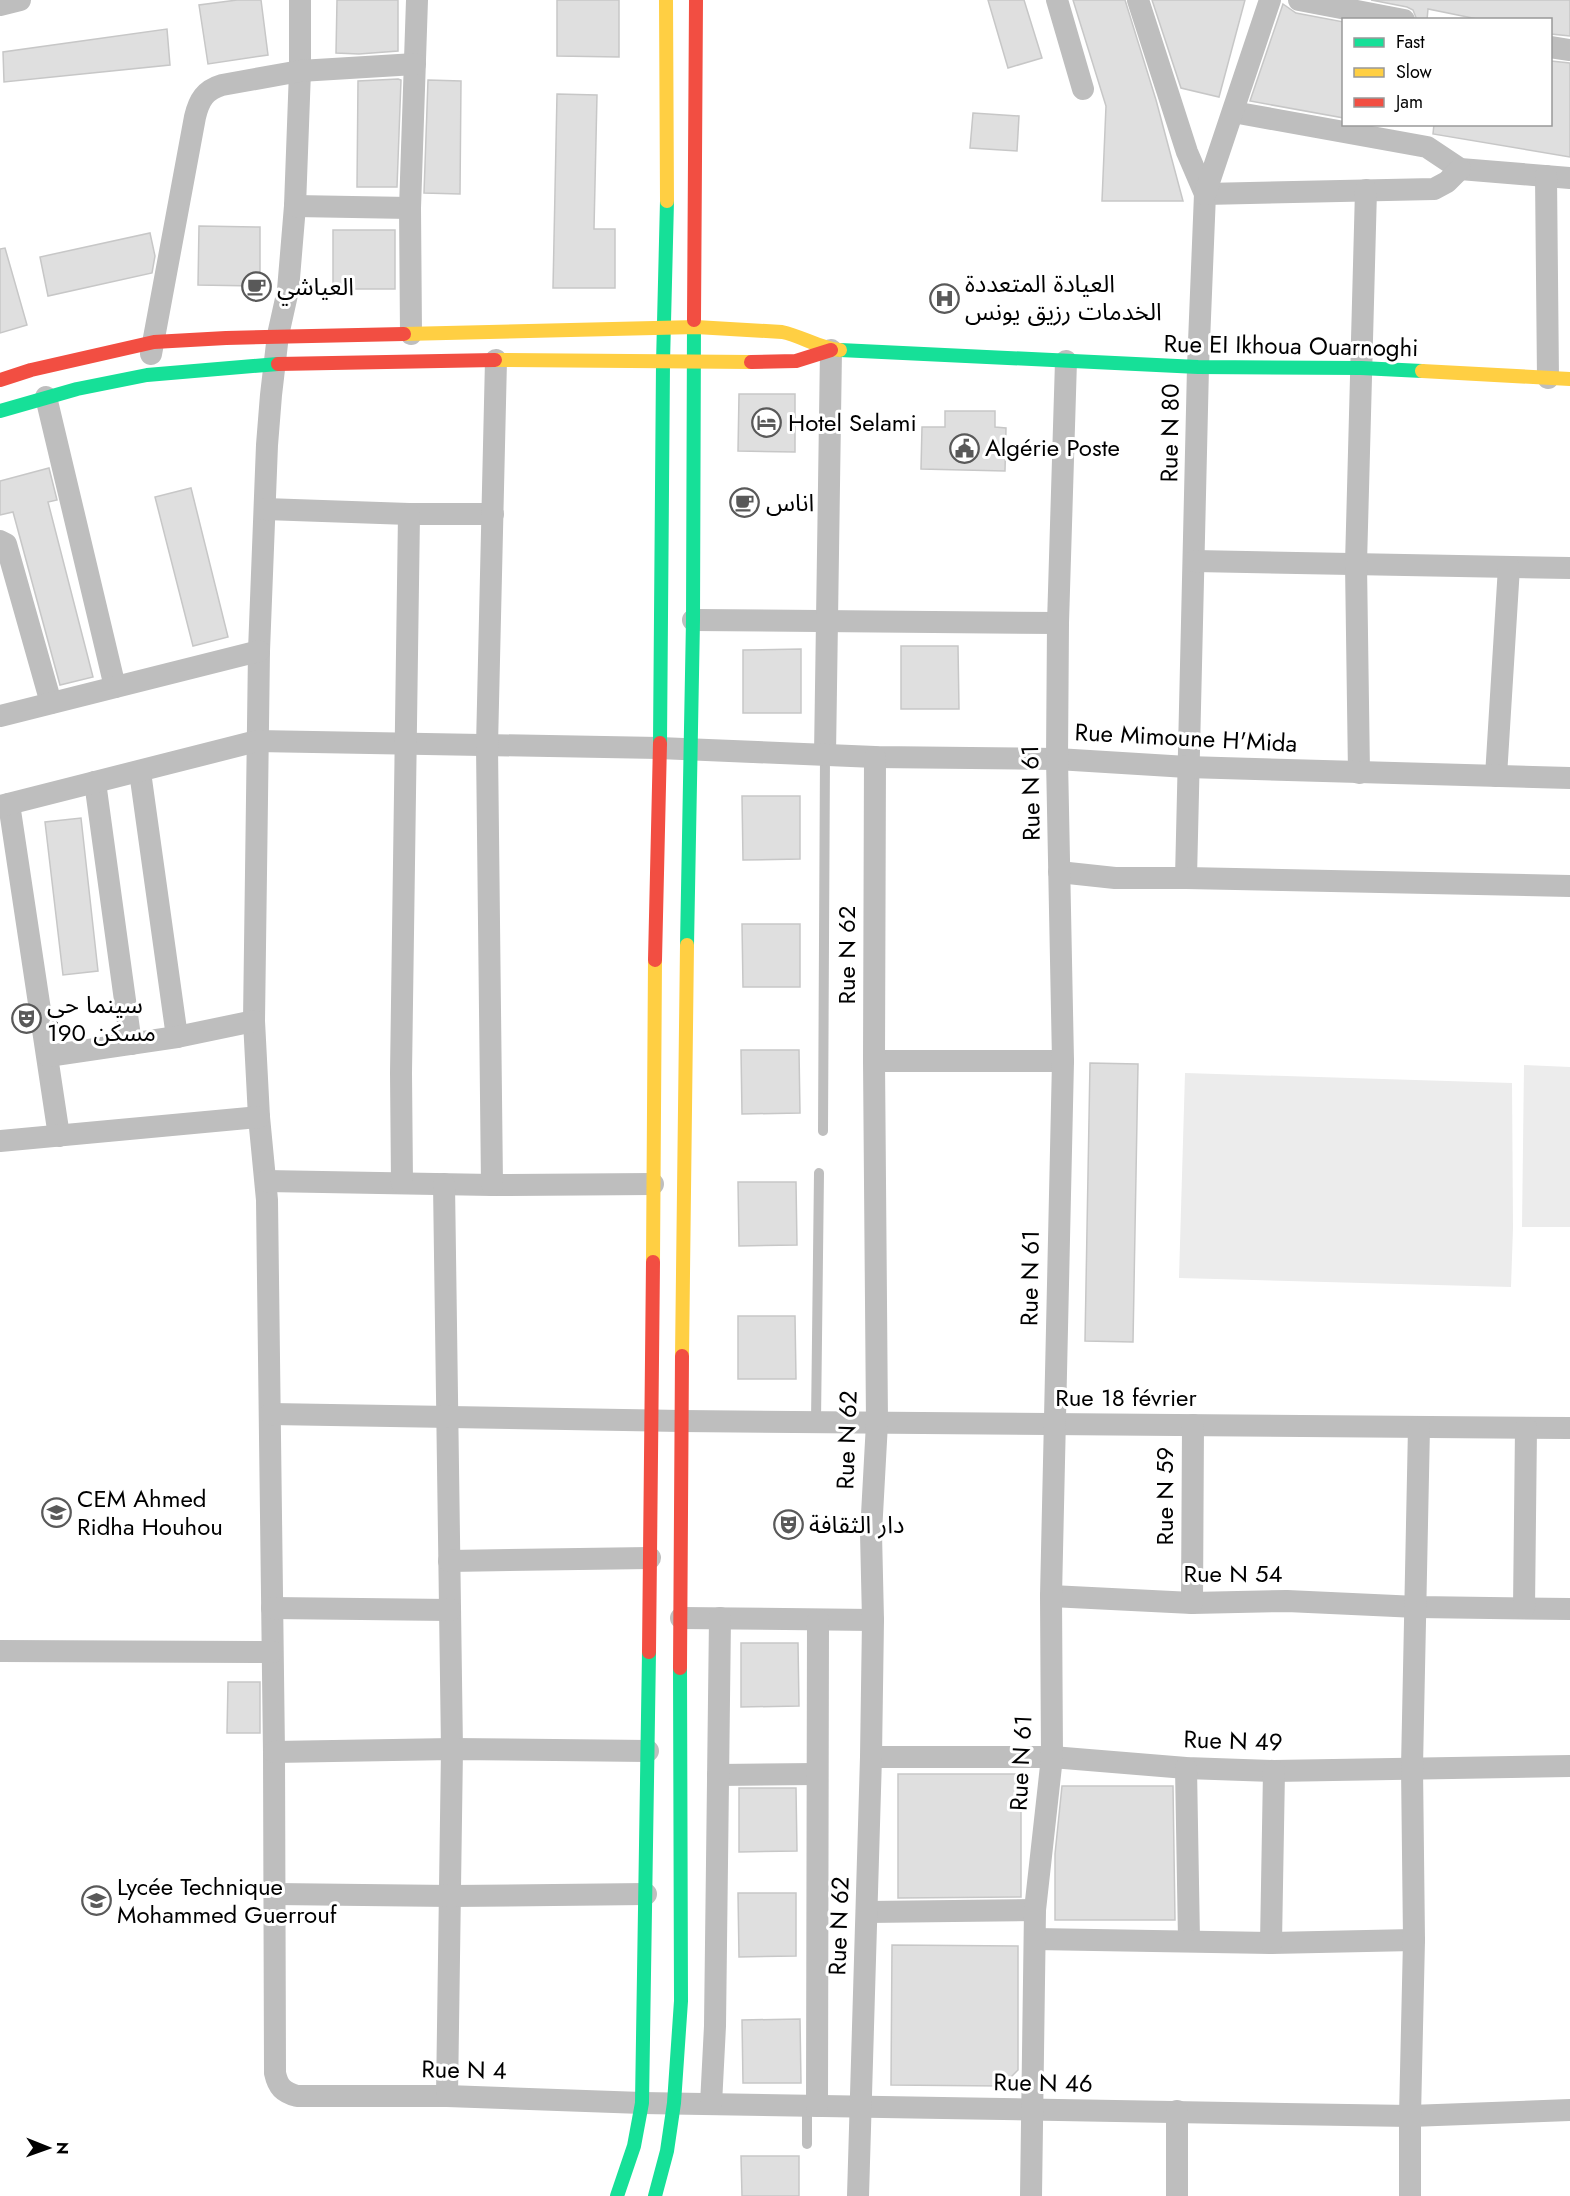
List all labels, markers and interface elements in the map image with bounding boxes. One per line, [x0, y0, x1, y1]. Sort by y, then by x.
legend [1342, 18, 1552, 126]
text: Fast [1396, 29, 1425, 55]
text: Slow [1396, 59, 1433, 85]
text: Jam [1394, 89, 1423, 115]
place label: العيادة المتعددة الخدمات رزيق يونس [965, 266, 1162, 329]
place label: العياشي [277, 269, 354, 306]
cafe icon: العياشي [240, 271, 272, 303]
hospital icon: العيادة المتعددة الخدمات رزيق يونس [928, 282, 960, 314]
street label: Rue EI Ikhoua Ouarnoghi [1163, 326, 1419, 365]
street label: Rue N 80 [1151, 383, 1188, 483]
place label: Hotel Selami [788, 405, 917, 440]
hotel icon: Hotel Selami [751, 407, 783, 439]
place label: Algérie Poste [985, 430, 1120, 465]
public building icon: Algérie Poste [948, 432, 980, 464]
place label: اناس [766, 485, 814, 520]
cafe icon: اناس [729, 487, 761, 519]
street label: Rue Mimoune H'Mida [1074, 714, 1298, 761]
street label: Rue N 61 [1012, 745, 1049, 841]
street label: Rue N 62 [829, 906, 864, 1004]
place label: سينما حي 190 مسكن [47, 987, 156, 1050]
theatre icon: سينما حي 190 مسكن [10, 1003, 42, 1035]
street label: Rue N 61 [1011, 1230, 1048, 1326]
street label: Rue 18 février [1055, 1380, 1197, 1415]
street label: Rue N 62 [827, 1390, 866, 1490]
street label: Rue N 59 [1147, 1447, 1182, 1545]
place label: CEM Ahmed Ridha Houhou [77, 1481, 223, 1544]
school or university icon: CEM Ahmed Ridha Houhou [40, 1497, 72, 1529]
place label: دار الثقافة [809, 1507, 904, 1542]
theatre icon: دار الثقافة [772, 1509, 804, 1541]
street label: Rue N 54 [1184, 1556, 1282, 1591]
street label: Rue N 61 [1001, 1714, 1040, 1812]
street label: Rue N 49 [1183, 1721, 1283, 1760]
place label: Lycée Technique Mohammed Guerrouf [117, 1869, 338, 1932]
street label: Rue N 62 [819, 1876, 858, 1976]
school or university icon: Lycée Technique Mohammed Guerrouf [80, 1885, 112, 1917]
street label: Rue N 4 [421, 2051, 507, 2088]
street label: Rue N 46 [993, 2064, 1093, 2101]
north arrow [18, 2118, 78, 2178]
text: N [51, 2142, 74, 2155]

